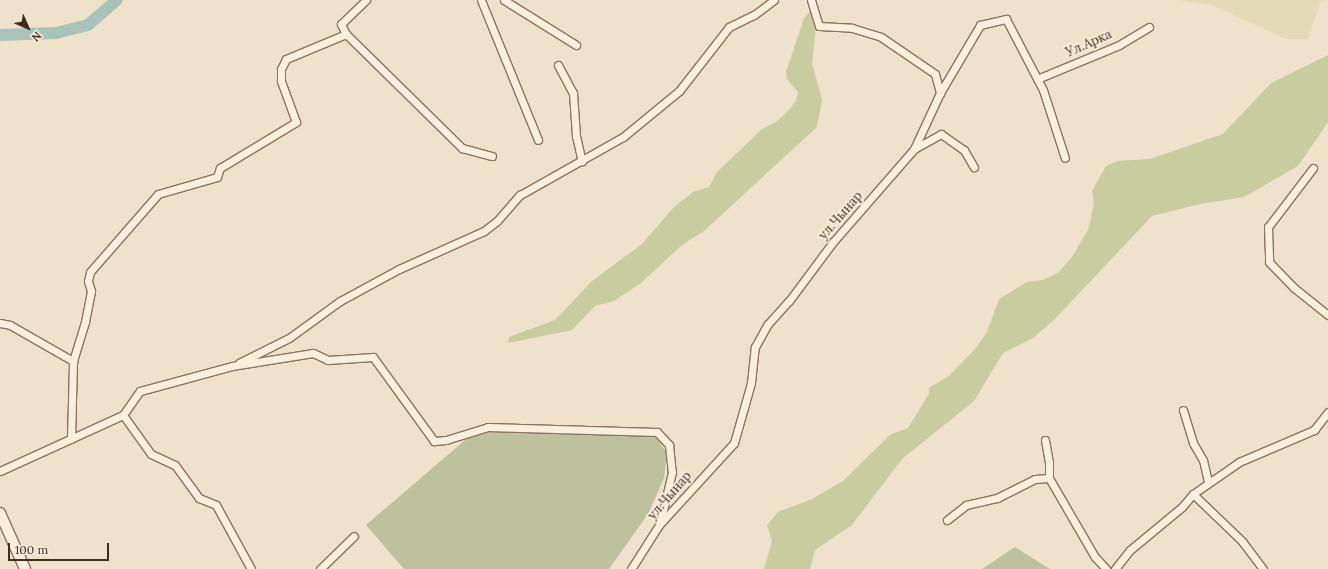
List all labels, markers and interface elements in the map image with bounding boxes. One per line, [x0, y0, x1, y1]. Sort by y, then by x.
north arrow [8, 8, 48, 48]
street label: Ул.Арка [1064, 27, 1114, 61]
text: N [29, 29, 44, 44]
street label: ул.Чынар [816, 189, 866, 243]
street label: ул.Чынар [645, 469, 695, 523]
scale bar [10, 535, 111, 561]
text: 100 m [15, 542, 48, 557]

